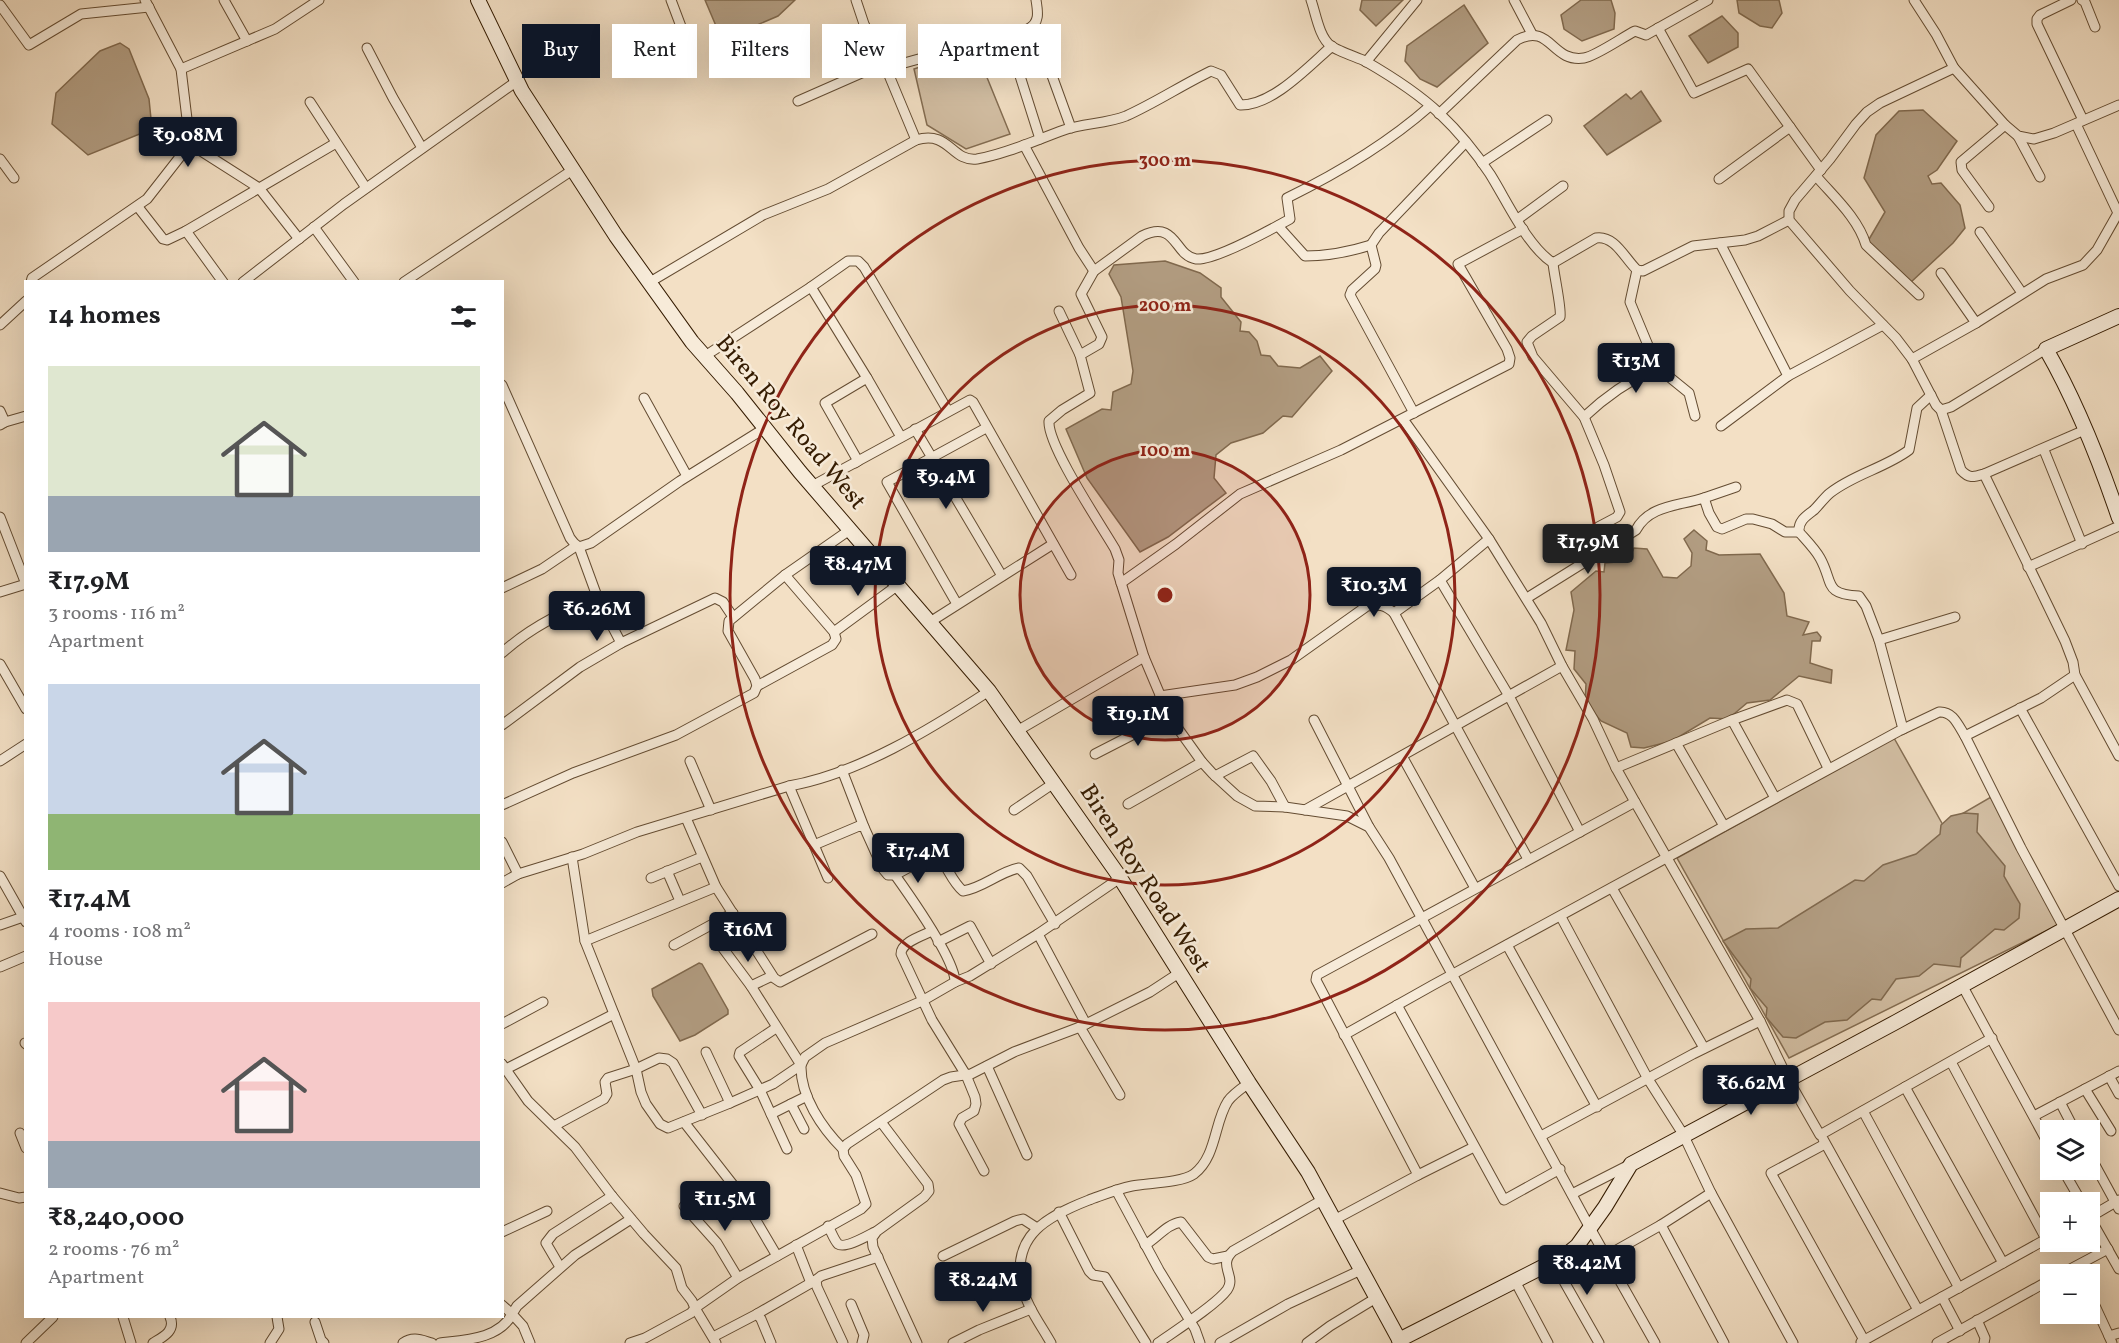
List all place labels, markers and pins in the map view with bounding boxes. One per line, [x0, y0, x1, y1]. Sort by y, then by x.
pin: ₹9.08M [139, 117, 237, 168]
pin: ₹13M [1600, 343, 1672, 394]
pin: ₹9.4M [904, 459, 988, 510]
pin: ₹17.9M [1539, 524, 1637, 575]
pin: ₹8.47M [809, 546, 907, 597]
pin: ₹10.3M [1325, 567, 1423, 618]
centre of rings [1155, 585, 1175, 605]
pin: ₹6.26M [548, 591, 646, 642]
pin: ₹19.1M [1089, 696, 1187, 747]
pin: ₹17.4M [869, 833, 967, 884]
pin: ₹16M [712, 912, 784, 963]
pin: ₹6.62M [1702, 1065, 1800, 1116]
pin: ₹11.5M [676, 1181, 774, 1232]
pin: ₹8.42M [1538, 1245, 1636, 1296]
pin: ₹8.24M [934, 1262, 1032, 1313]

